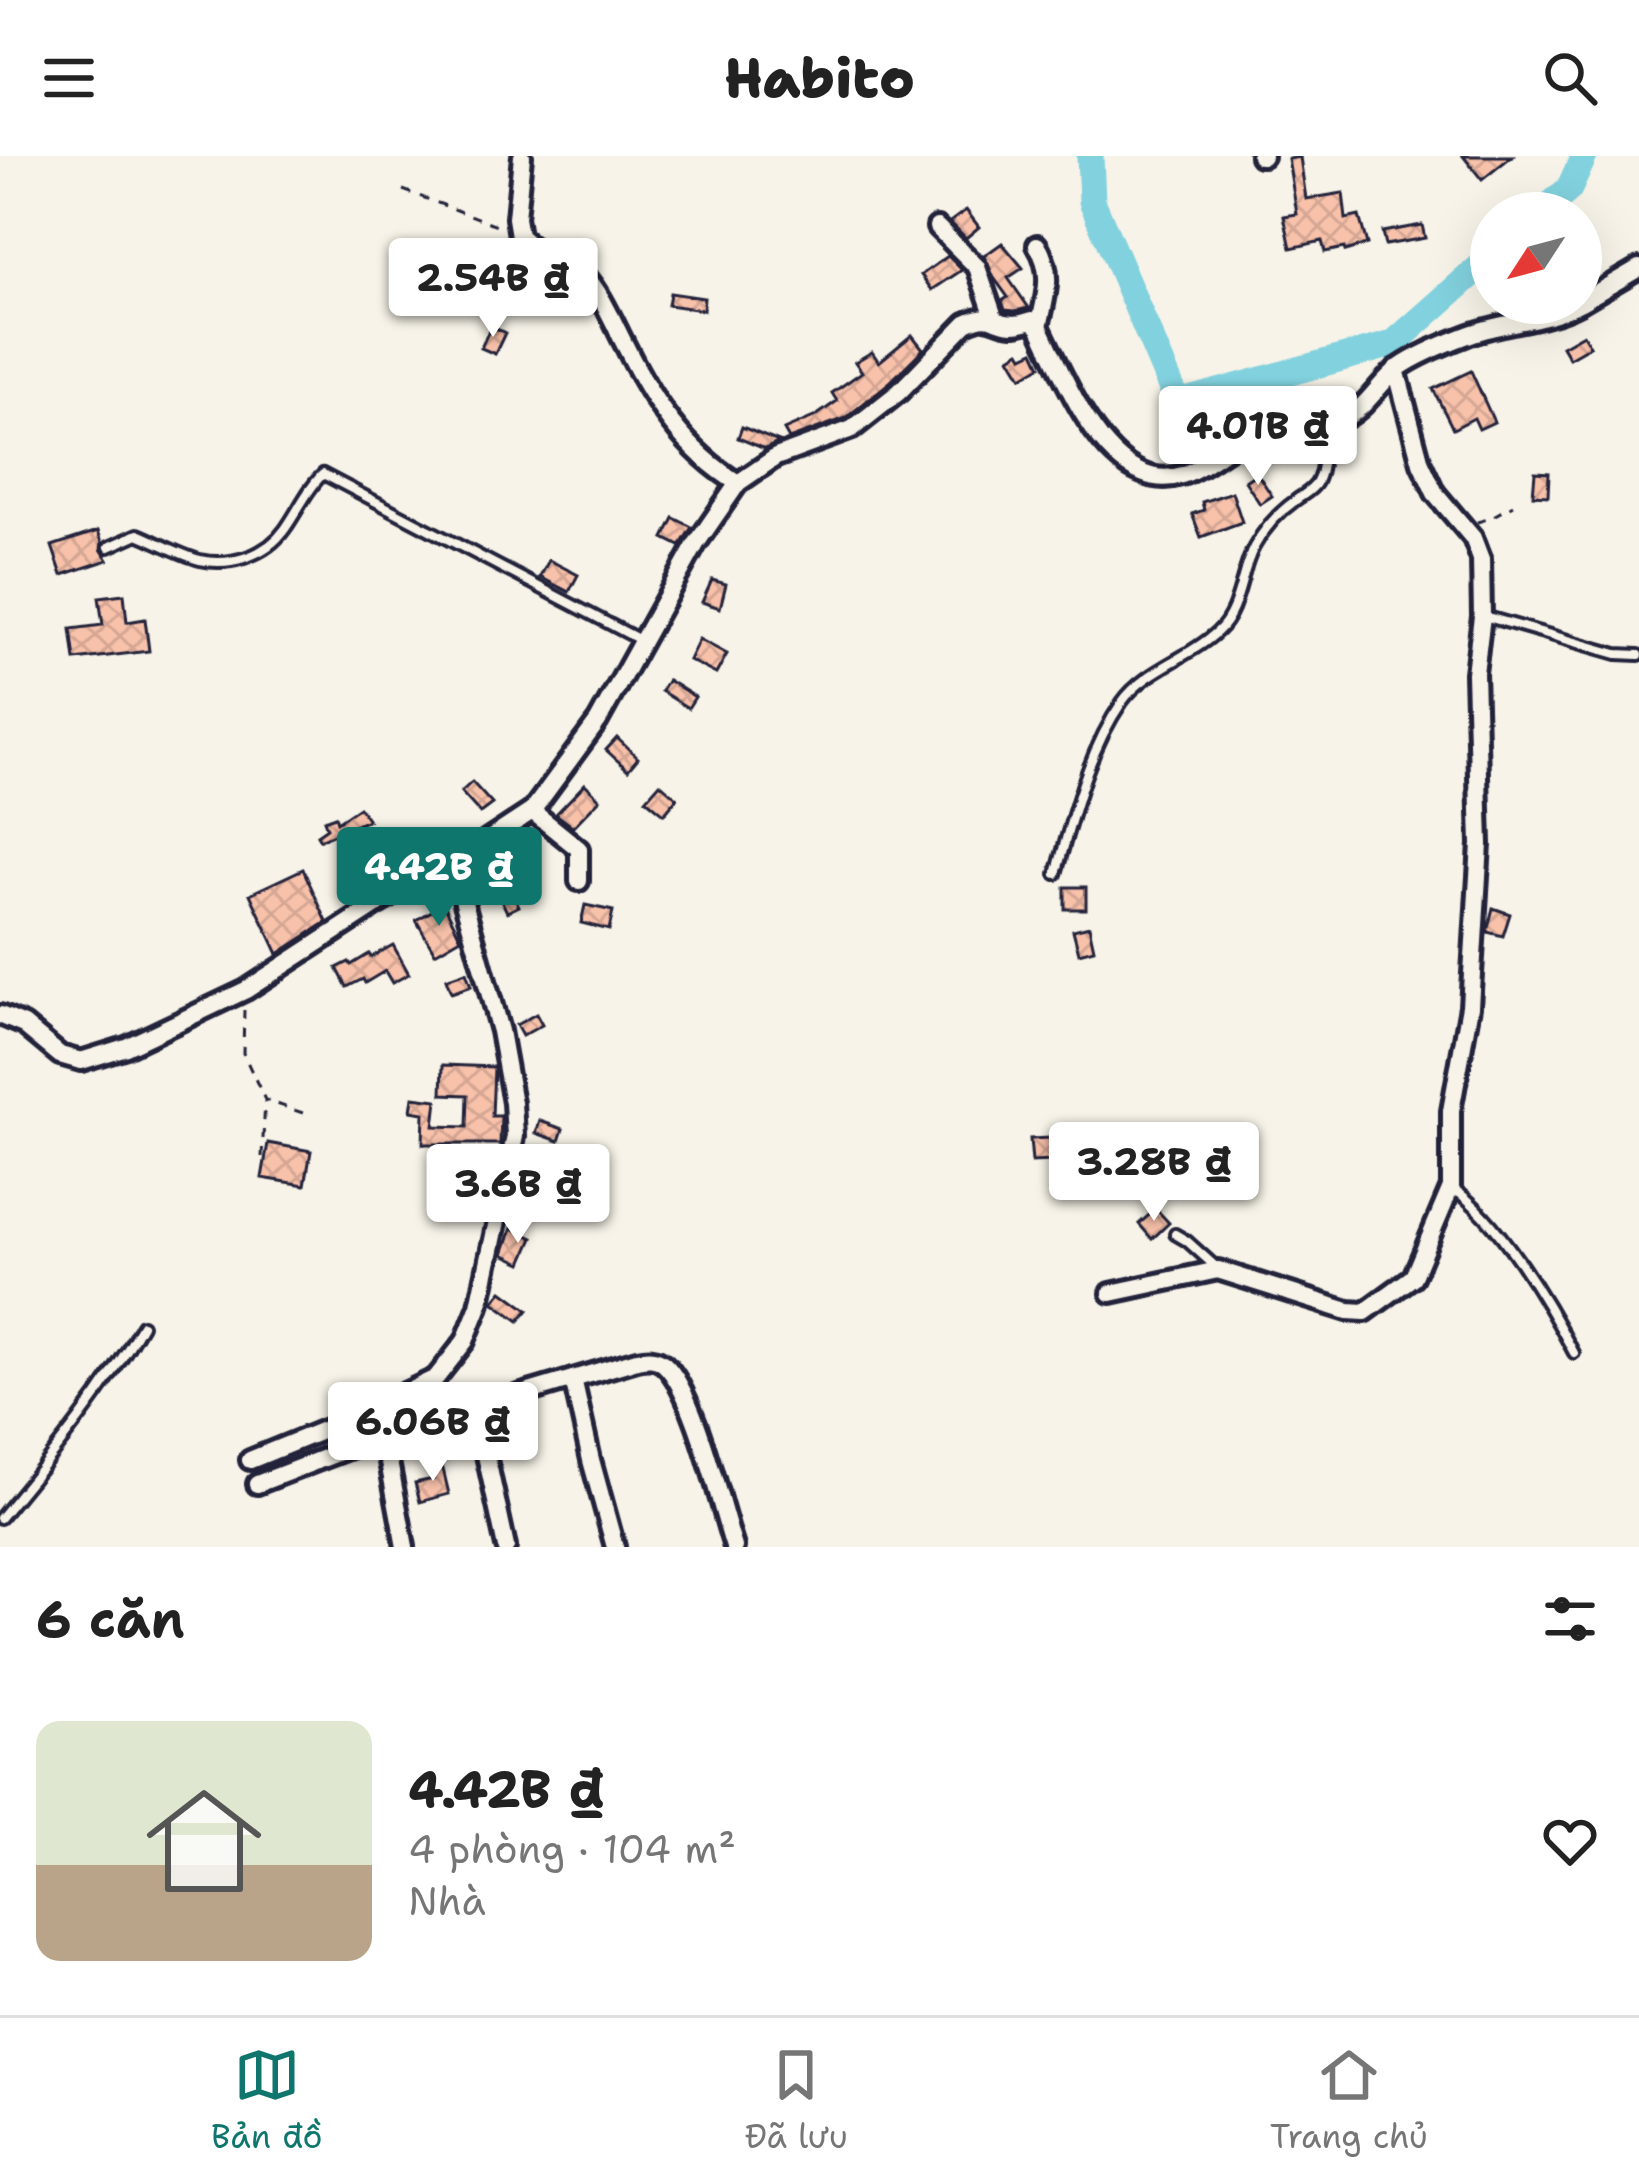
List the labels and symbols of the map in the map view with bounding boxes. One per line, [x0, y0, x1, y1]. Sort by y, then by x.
north arrow [1470, 192, 1602, 324]
pin: 2.54B ₫ [382, 238, 604, 340]
pin: 4.01B ₫ [1147, 386, 1369, 488]
pin: 4.42B ₫ [328, 827, 550, 929]
pin: 3.28B ₫ [1043, 1122, 1265, 1224]
pin: 3.6B ₫ [420, 1144, 616, 1246]
pin: 6.06B ₫ [322, 1382, 544, 1484]

